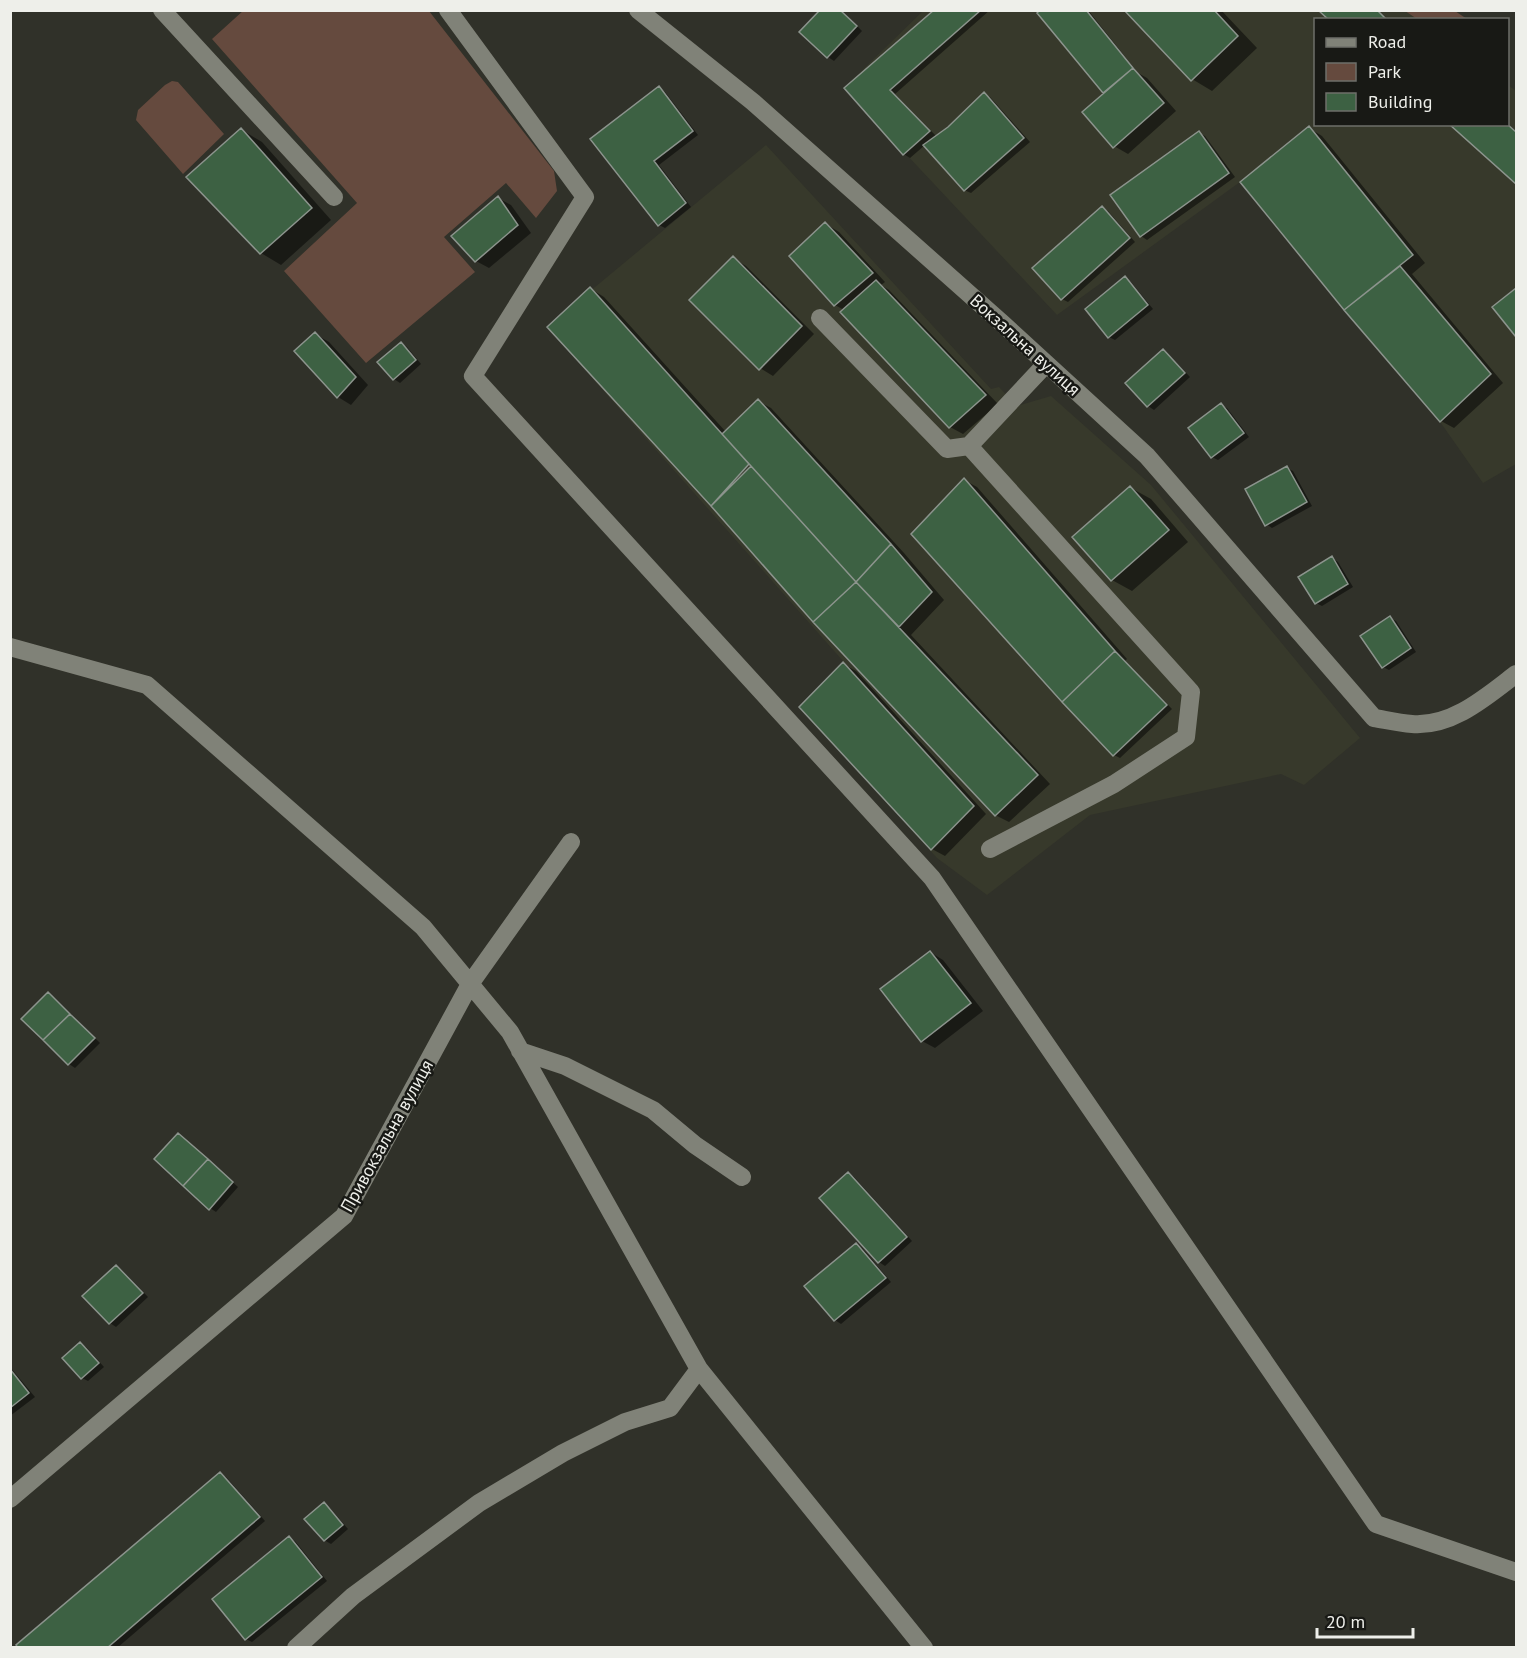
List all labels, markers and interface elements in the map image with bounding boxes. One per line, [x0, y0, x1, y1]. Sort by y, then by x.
legend [1314, 18, 1509, 126]
text: Road [1368, 30, 1406, 53]
text: Park [1368, 60, 1401, 83]
text: Building [1368, 90, 1432, 113]
street label: Вокзальна вулиця [965, 289, 1085, 400]
street label: Привокзальна вулиця [335, 1055, 438, 1216]
scale bar [1317, 1601, 1413, 1639]
text: 20 m [1326, 1610, 1365, 1633]

